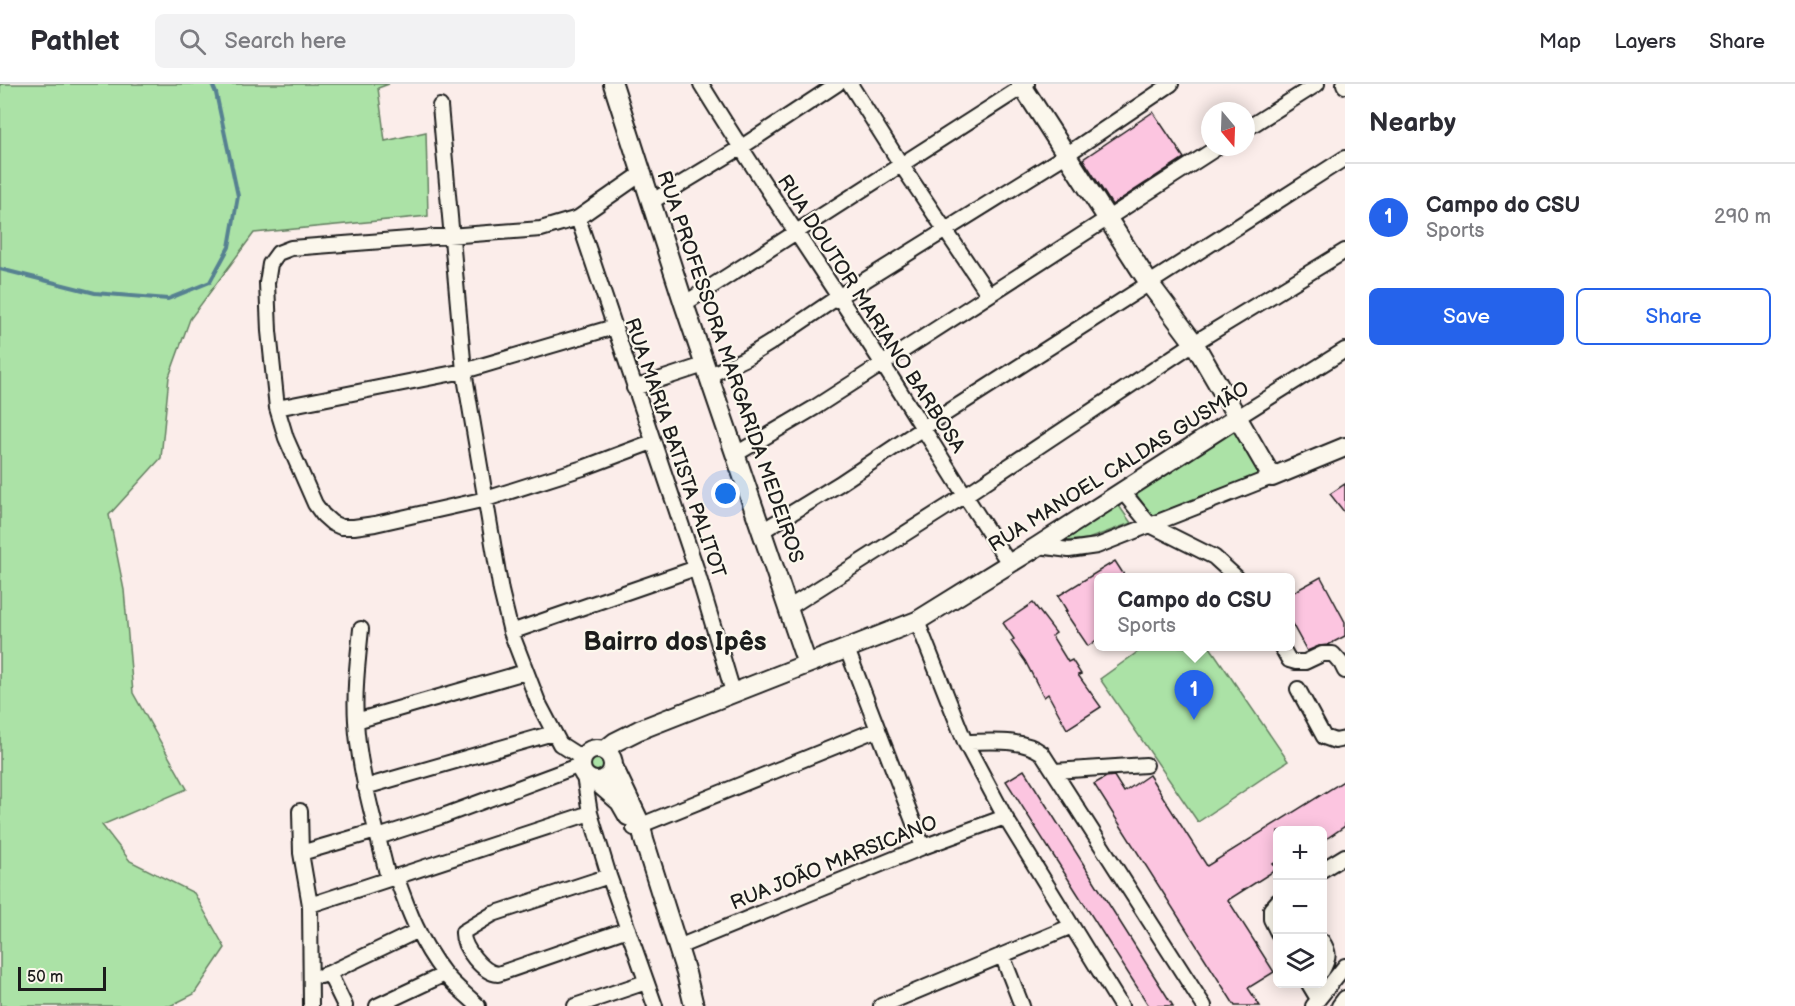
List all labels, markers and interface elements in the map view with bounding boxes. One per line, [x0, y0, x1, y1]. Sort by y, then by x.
search box [155, 14, 575, 68]
text: Pathlet [30, 25, 119, 58]
icon: search [176, 25, 209, 58]
text: Search here [224, 28, 346, 55]
text: Map [1539, 29, 1581, 54]
text: Layers [1614, 29, 1676, 54]
text: Share [1709, 29, 1765, 54]
north arrow [1201, 102, 1255, 156]
text: Nearby [1369, 108, 1456, 139]
street label: RUA PROFESSORA MARGARIDA MEDEIROS [651, 168, 809, 566]
street label: RUA DOUTOR MARIANO BARBOSA [772, 170, 971, 458]
text: Campo do CSU [1426, 192, 1580, 219]
text: 1 [1384, 205, 1393, 229]
text: 290 m [1714, 205, 1771, 229]
text: Sports [1426, 219, 1484, 243]
button: Save [1369, 288, 1564, 345]
button: Share [1576, 288, 1771, 345]
street label: RUA MARIA BATISTA PALITOT [619, 315, 731, 581]
street label: RUA MANOEL CALDAS GUSMÃO [984, 377, 1254, 557]
your location [711, 479, 740, 508]
popup [1094, 573, 1295, 651]
text: Campo do CSU [1117, 587, 1272, 614]
text: Sports [1117, 614, 1176, 638]
district label: Bairro dos Ipês [583, 627, 767, 658]
pin: 1 [1174, 670, 1214, 720]
street label: RUA JOÃO MARSICANO [727, 810, 941, 916]
map controls [1273, 826, 1327, 988]
button: + [1273, 826, 1327, 880]
button: − [1273, 880, 1327, 934]
button: layers [1273, 934, 1327, 988]
scale bar [18, 964, 106, 992]
text: 50 m [27, 968, 63, 987]

